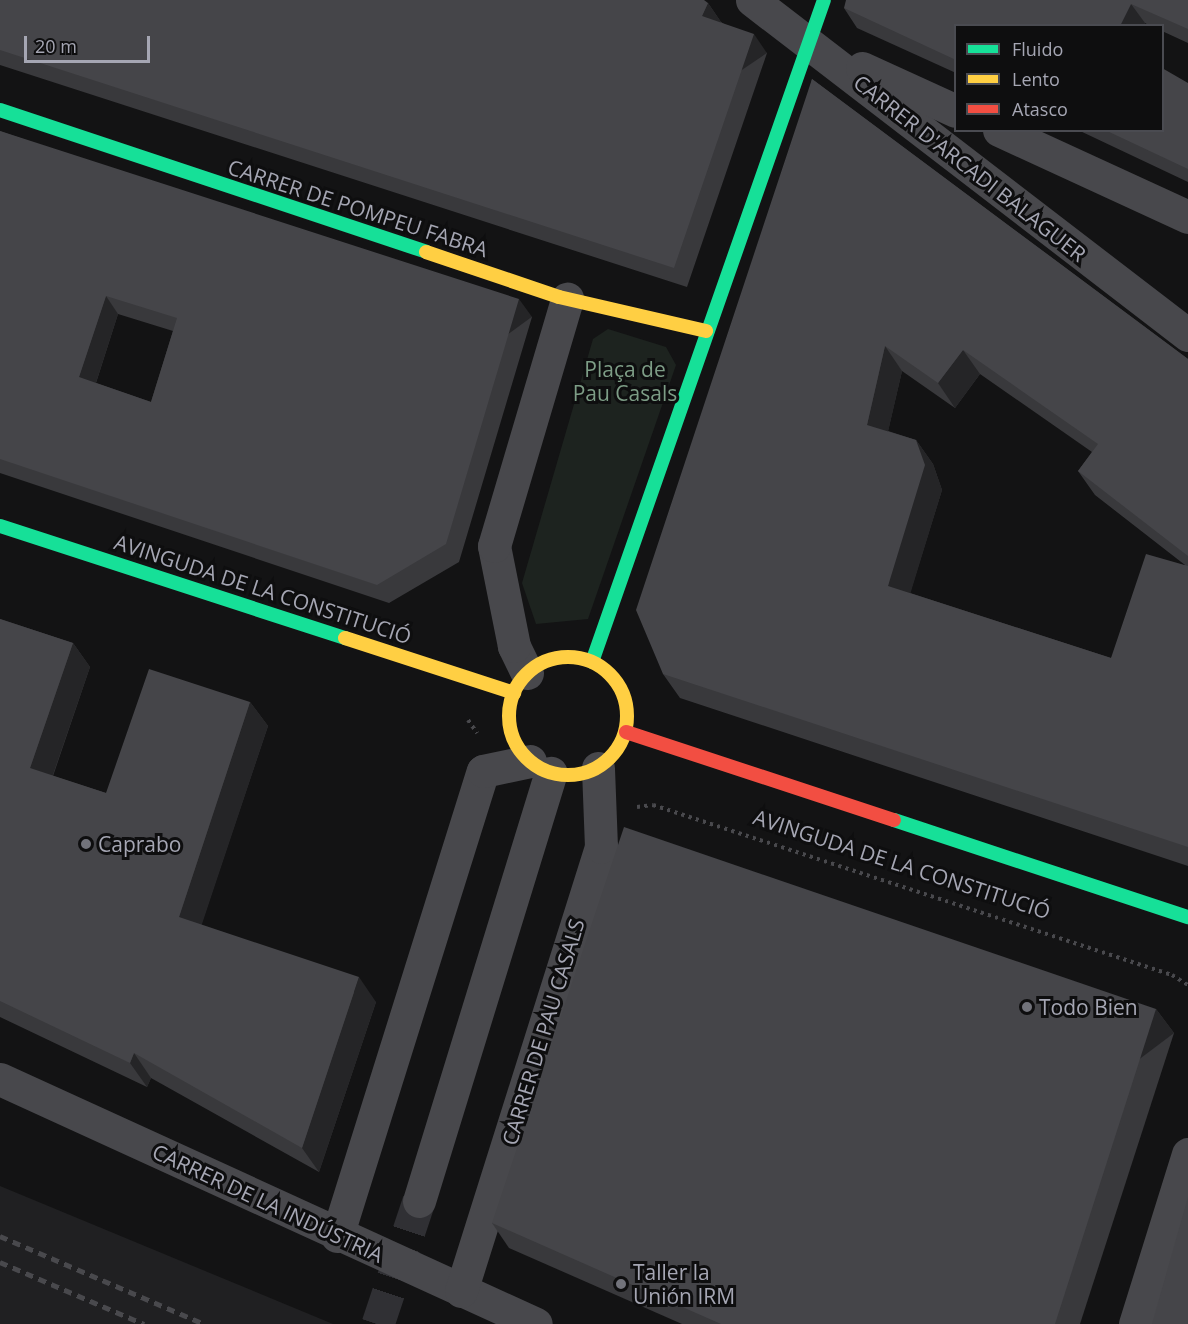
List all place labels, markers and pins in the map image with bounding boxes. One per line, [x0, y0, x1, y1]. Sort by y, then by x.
place label: Caprabo [98, 831, 181, 857]
marker: Caprabo [79, 837, 93, 851]
place label: Todo Bien [1039, 994, 1138, 1020]
marker: Todo Bien [1020, 1000, 1034, 1014]
place label: Taller la Unión IRM [633, 1259, 735, 1309]
marker: Taller la Unión IRM [614, 1277, 628, 1291]

